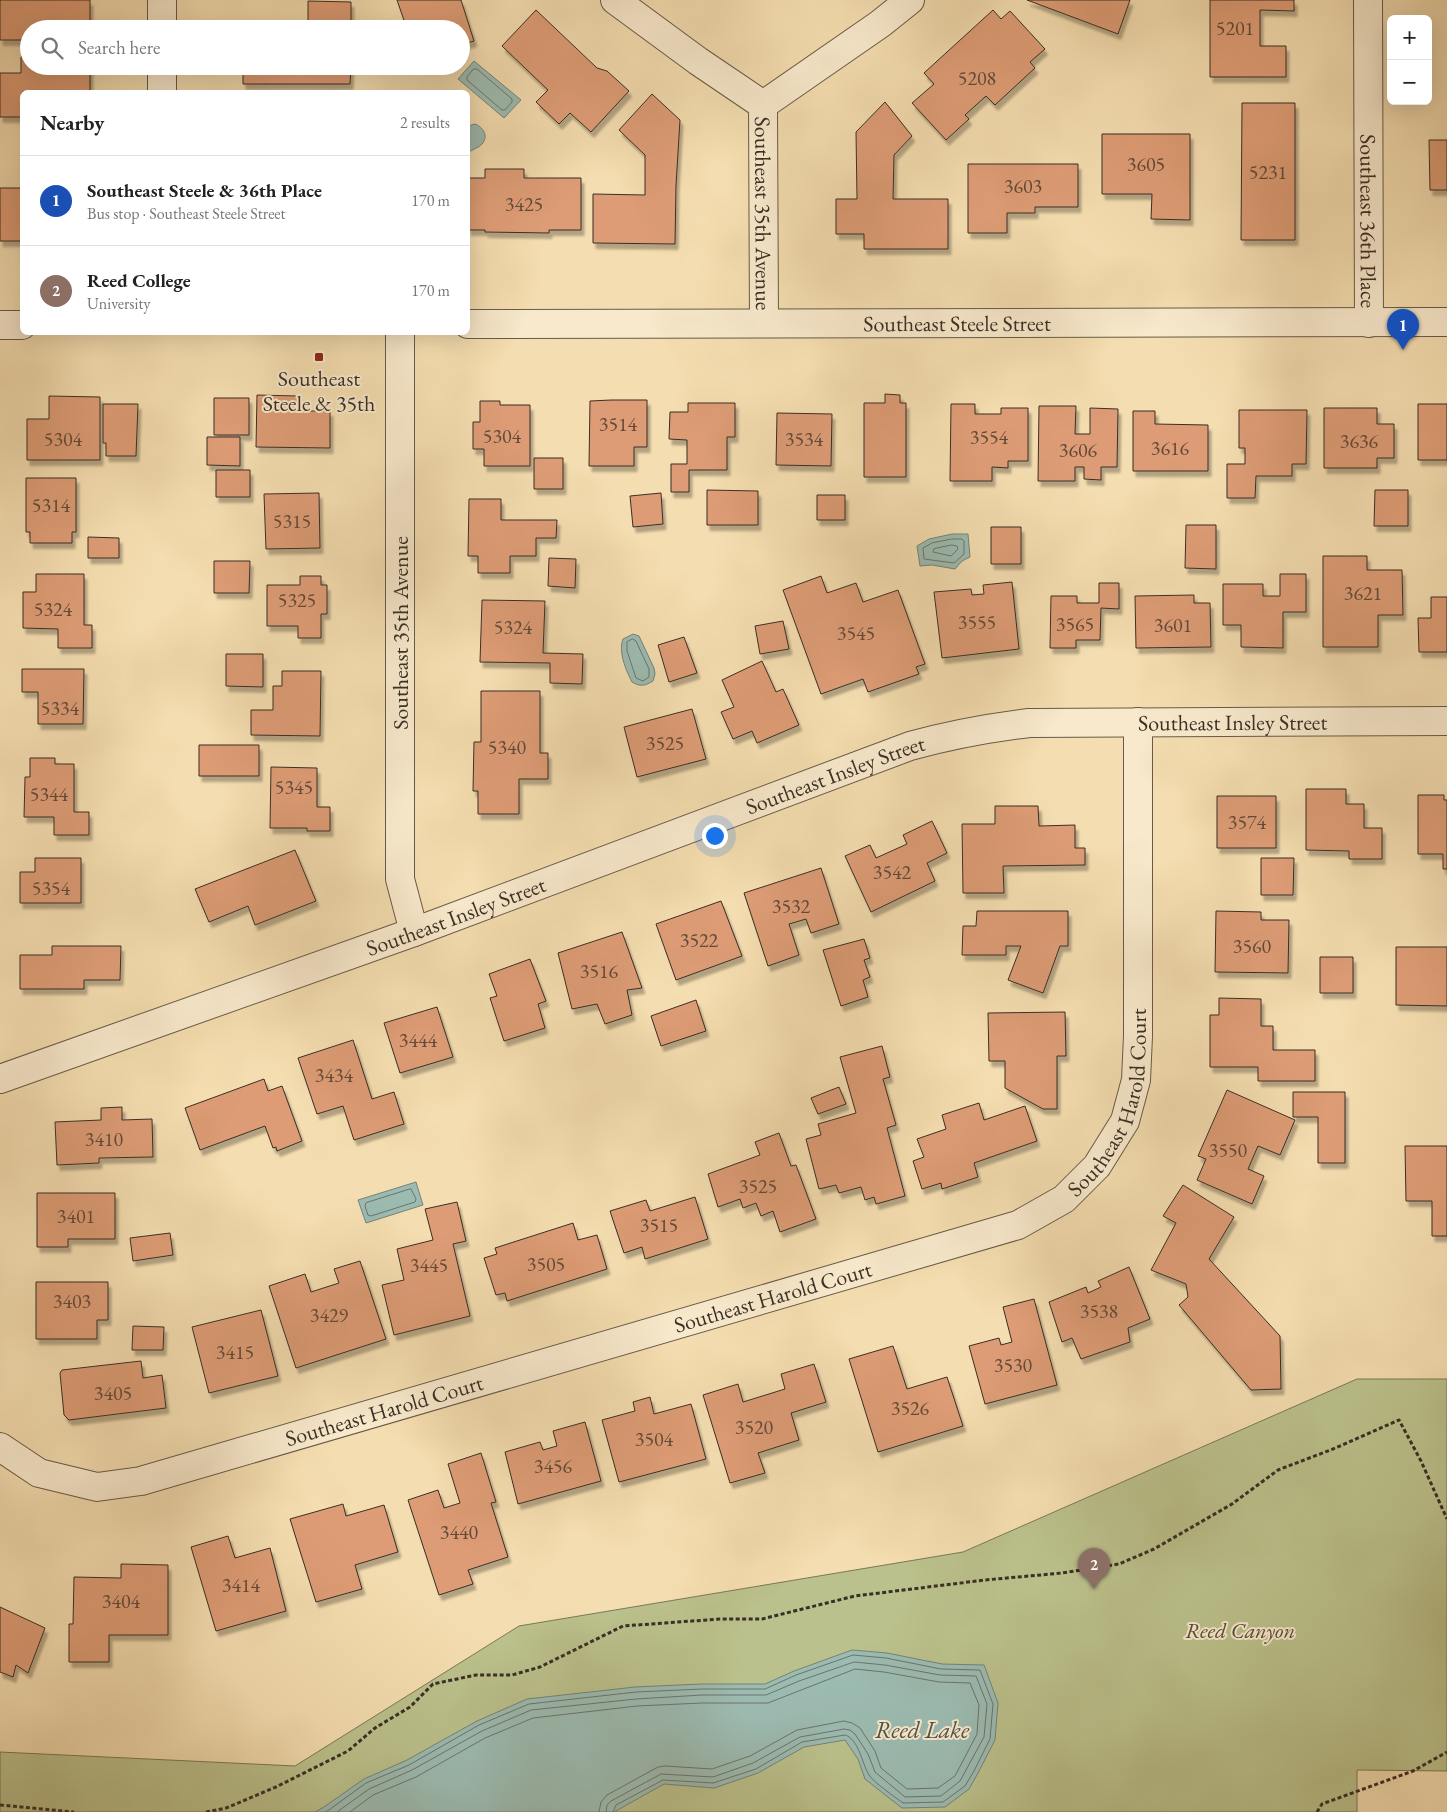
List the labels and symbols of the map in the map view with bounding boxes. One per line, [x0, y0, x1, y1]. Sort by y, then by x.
house number: 5201 [1216, 15, 1254, 41]
house number: 5208 [958, 65, 996, 91]
street label: Southeast 35th Avenue [748, 117, 778, 311]
street label: Southeast 36th Place [1353, 134, 1383, 308]
house number: 3605 [1127, 151, 1165, 177]
house number: 5231 [1249, 159, 1287, 185]
house number: 3603 [1004, 173, 1042, 199]
house number: 3425 [505, 191, 543, 217]
street label: Southeast Steele Street [863, 309, 1051, 338]
pin: 1 [1387, 309, 1419, 350]
marker: Southeast Steele & 35th [313, 351, 325, 363]
place label: Southeast Steele & 35th [263, 364, 375, 418]
house number: 3514 [599, 411, 638, 437]
house number: 5304 [483, 423, 522, 449]
house number: 3554 [970, 424, 1009, 450]
house number: 5304 [44, 426, 83, 452]
house number: 3534 [785, 426, 824, 452]
house number: 3636 [1340, 428, 1379, 454]
house number: 3616 [1151, 435, 1190, 461]
house number: 3606 [1059, 437, 1098, 463]
house number: 5314 [32, 492, 71, 518]
house number: 5315 [273, 508, 311, 534]
street label: Southeast 35th Avenue [386, 536, 415, 730]
house number: 3621 [1344, 580, 1382, 606]
house number: 5325 [278, 587, 316, 613]
house number: 5324 [34, 596, 73, 622]
house number: 3555 [958, 609, 996, 635]
house number: 3565 [1056, 611, 1094, 637]
house number: 3601 [1154, 612, 1192, 638]
house number: 5324 [494, 614, 533, 640]
house number: 3545 [837, 620, 875, 646]
house number: 5334 [41, 695, 80, 721]
street label: Southeast Insley Street [1138, 708, 1327, 737]
street label: Southeast Insley Street [741, 729, 928, 821]
house number: 3525 [646, 730, 684, 756]
house number: 5340 [488, 734, 527, 760]
house number: 5345 [275, 774, 313, 800]
house number: 5344 [30, 781, 69, 807]
house number: 3574 [1228, 809, 1267, 835]
your location [702, 823, 728, 849]
house number: 3542 [873, 859, 912, 885]
street label: Southeast Insley Street [362, 870, 550, 963]
house number: 5354 [32, 875, 71, 901]
house number: 3532 [772, 893, 811, 919]
house number: 3522 [680, 927, 719, 953]
house number: 3560 [1233, 933, 1272, 959]
house number: 3516 [580, 958, 619, 984]
street label: Southeast Harold Court [1061, 1008, 1153, 1203]
house number: 3444 [399, 1027, 438, 1053]
house number: 3434 [315, 1062, 354, 1088]
house number: 3410 [85, 1126, 124, 1152]
house number: 3550 [1209, 1137, 1248, 1163]
house number: 3525 [739, 1173, 777, 1199]
house number: 3401 [57, 1203, 95, 1229]
house number: 3515 [640, 1212, 678, 1238]
house number: 3505 [527, 1251, 565, 1277]
house number: 3445 [410, 1252, 448, 1278]
street label: Southeast Harold Court [671, 1254, 875, 1340]
house number: 3403 [53, 1288, 91, 1314]
house number: 3538 [1080, 1298, 1118, 1324]
house number: 3429 [310, 1302, 349, 1328]
house number: 3415 [216, 1339, 254, 1365]
house number: 3530 [994, 1352, 1033, 1378]
street label: Southeast Harold Court [282, 1368, 486, 1453]
house number: 3405 [94, 1380, 132, 1406]
house number: 3526 [891, 1395, 930, 1421]
house number: 3520 [735, 1414, 774, 1440]
house number: 3504 [635, 1426, 674, 1452]
house number: 3456 [534, 1453, 573, 1479]
house number: 3440 [440, 1519, 479, 1545]
pin: 2 [1078, 1548, 1110, 1589]
house number: 3414 [222, 1572, 261, 1598]
house number: 3404 [102, 1588, 141, 1614]
park label: Reed Canyon [1185, 1616, 1295, 1645]
water label: Reed Lake [875, 1714, 970, 1745]

